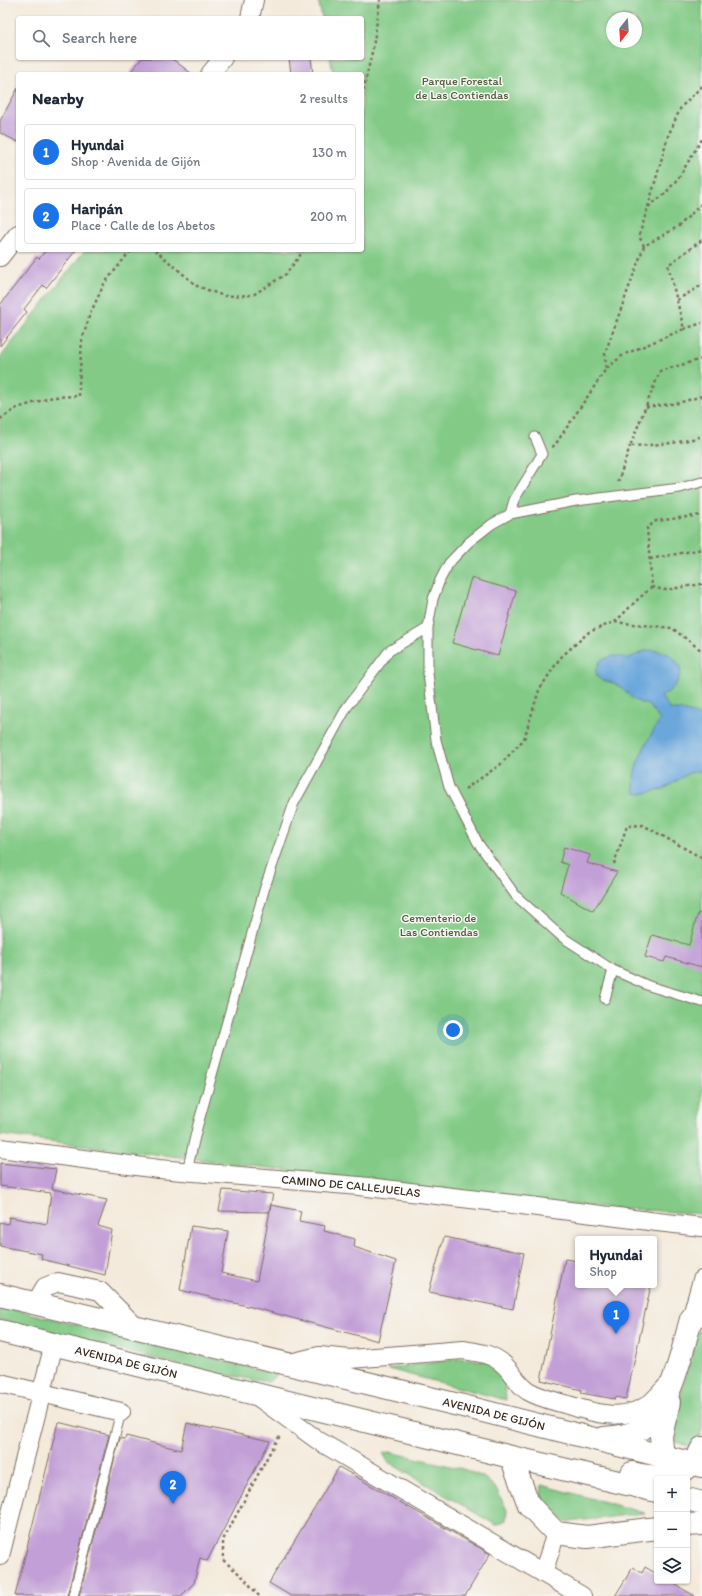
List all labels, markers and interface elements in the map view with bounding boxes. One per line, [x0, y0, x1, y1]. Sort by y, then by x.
north arrow [606, 12, 642, 48]
search box [16, 16, 364, 60]
icon: search [30, 27, 52, 49]
text: Search here [62, 29, 137, 47]
park label: Parque Forestal de Las Contiendas [415, 74, 509, 102]
text: Nearby [32, 88, 84, 108]
text: 2 results [300, 91, 348, 106]
text: Hyundai [71, 136, 124, 154]
text: 1 [43, 145, 49, 160]
text: 130 m [312, 145, 347, 160]
text: Shop · Avenida de Gijón [71, 154, 200, 169]
text: Haripán [71, 200, 123, 218]
text: 2 [43, 209, 49, 224]
text: 200 m [310, 209, 347, 224]
text: Place · Calle de los Abetos [71, 218, 215, 233]
park label: Cementerio de Las Contiendas [400, 911, 478, 939]
your location [443, 1020, 463, 1040]
street label: CAMINO DE CALLEJUELAS [281, 1172, 422, 1200]
popup [575, 1236, 657, 1288]
text: Hyundai [589, 1246, 643, 1264]
text: Shop [589, 1264, 617, 1279]
pin: 1 [603, 1301, 629, 1334]
street label: AVENIDA DE GIJÓN [74, 1343, 179, 1381]
street label: AVENIDA DE GIJÓN [441, 1394, 546, 1433]
pin: 2 [160, 1471, 186, 1504]
map controls [654, 1476, 690, 1584]
button: + [654, 1476, 690, 1512]
button: − [654, 1512, 690, 1548]
button: layers [654, 1548, 690, 1584]

